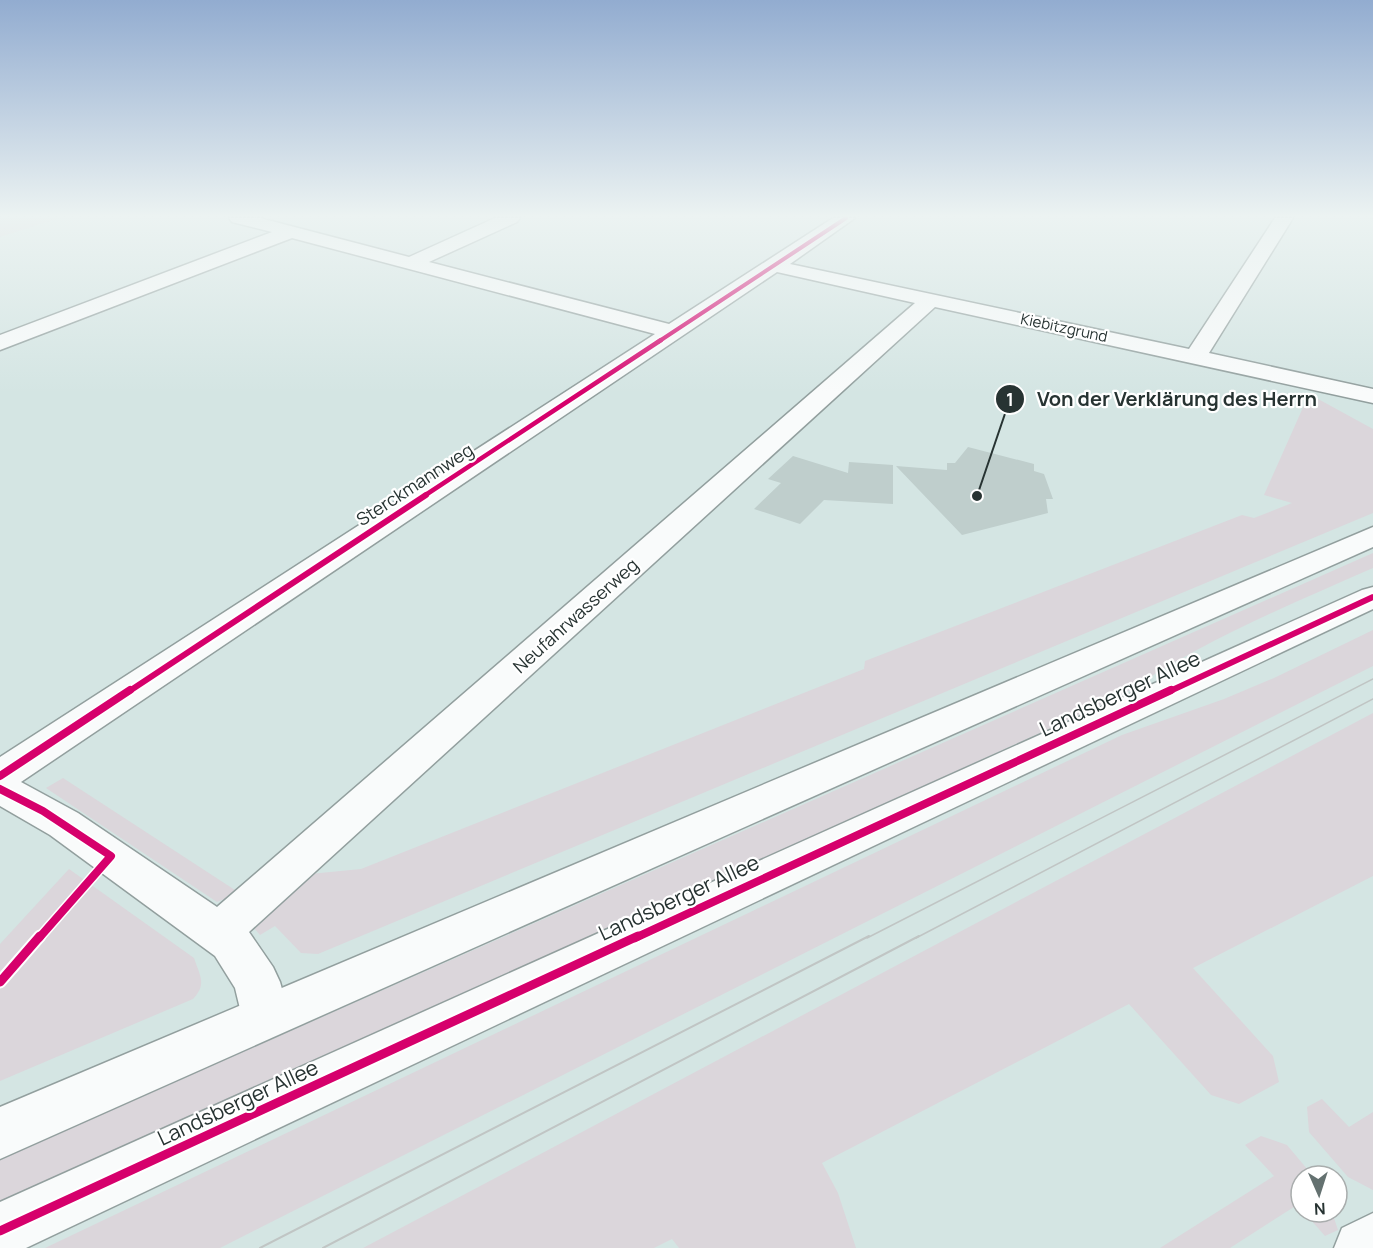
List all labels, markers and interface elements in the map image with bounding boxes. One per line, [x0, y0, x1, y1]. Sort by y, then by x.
street label: Kiebitzgrund [1019, 308, 1110, 347]
callout: Von der Verklärung des Herrn [995, 380, 1329, 418]
text: Von der Verklärung des Herrn [1037, 385, 1317, 412]
text: 1 [1006, 387, 1014, 411]
street label: Sterckmannweg [351, 437, 478, 531]
street label: Neufahrwasserweg [508, 553, 643, 678]
street label: Landsberger Allee [1035, 644, 1204, 743]
street label: Landsberger Allee [594, 848, 763, 947]
street label: Landsberger Allee [153, 1053, 322, 1152]
north arrow [1289, 1164, 1349, 1224]
text: N [1313, 1198, 1326, 1220]

